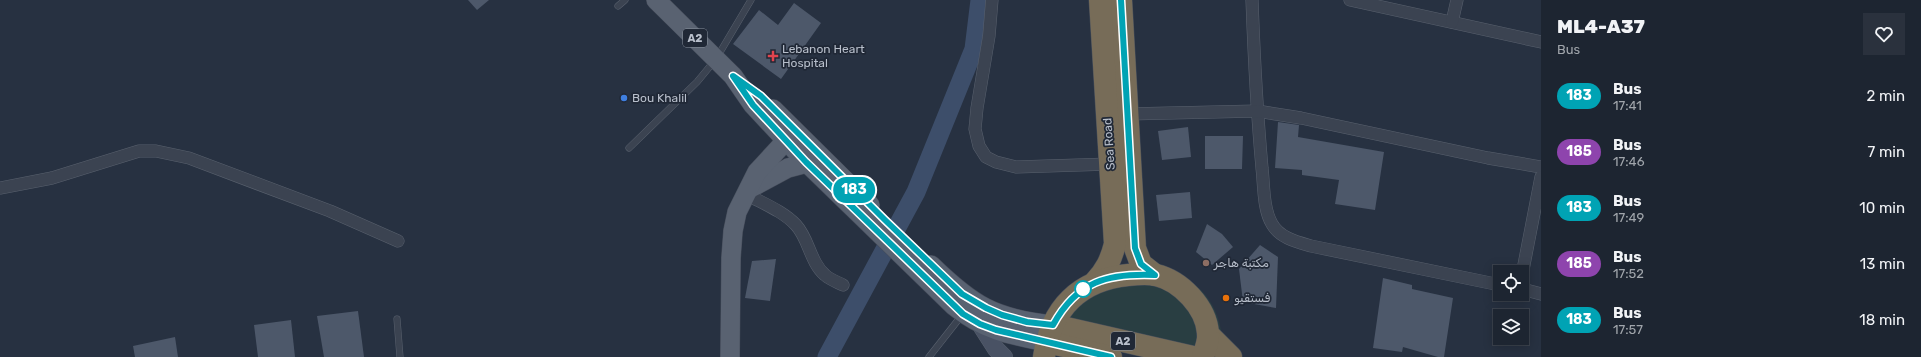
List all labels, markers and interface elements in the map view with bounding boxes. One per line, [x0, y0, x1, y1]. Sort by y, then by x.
button: heart [1863, 13, 1905, 55]
text: ML4-A37 [1557, 15, 1645, 38]
road number: A2 [683, 29, 707, 47]
place label: Lebanon Heart Hospital [782, 42, 865, 70]
text: Bus [1557, 42, 1580, 57]
marker: Lebanon Heart Hospital [767, 50, 779, 62]
text: Bus [1613, 80, 1641, 98]
text: 183 [1566, 87, 1592, 104]
text: 2 min [1866, 87, 1905, 105]
place label: Bou Khalil [632, 91, 687, 105]
marker: Bou Khalil [619, 93, 629, 103]
text: 17:41 [1613, 98, 1642, 113]
street label: Sea Road [1100, 117, 1118, 171]
text: Bus [1613, 136, 1641, 154]
text: 185 [1566, 143, 1592, 160]
text: 7 min [1868, 143, 1905, 161]
text: 17:46 [1613, 154, 1644, 169]
line badge: 183 [831, 177, 877, 203]
text: 183 [841, 181, 867, 198]
text: Bus [1613, 192, 1641, 210]
text: 183 [1566, 199, 1592, 216]
text: 10 min [1859, 199, 1905, 217]
text: 17:49 [1613, 210, 1644, 225]
text: Bus [1613, 248, 1641, 266]
text: 185 [1566, 255, 1592, 272]
text: 13 min [1860, 255, 1905, 273]
place label: مكتبة هاجر [1213, 256, 1269, 271]
marker: مكتبة هاجر [1201, 258, 1211, 268]
map controls [1493, 265, 1529, 345]
button: locate [1493, 265, 1529, 301]
text: 17:52 [1613, 266, 1644, 281]
unlabelled marker [1074, 280, 1092, 298]
place label: فستقيو [1234, 291, 1271, 306]
marker: فستقيو [1221, 293, 1231, 303]
text: Bus [1613, 304, 1641, 322]
button: layers [1493, 309, 1529, 345]
text: 183 [1566, 311, 1592, 328]
text: 18 min [1859, 311, 1905, 329]
text: 17:57 [1613, 322, 1643, 337]
road number: A2 [1111, 332, 1135, 350]

